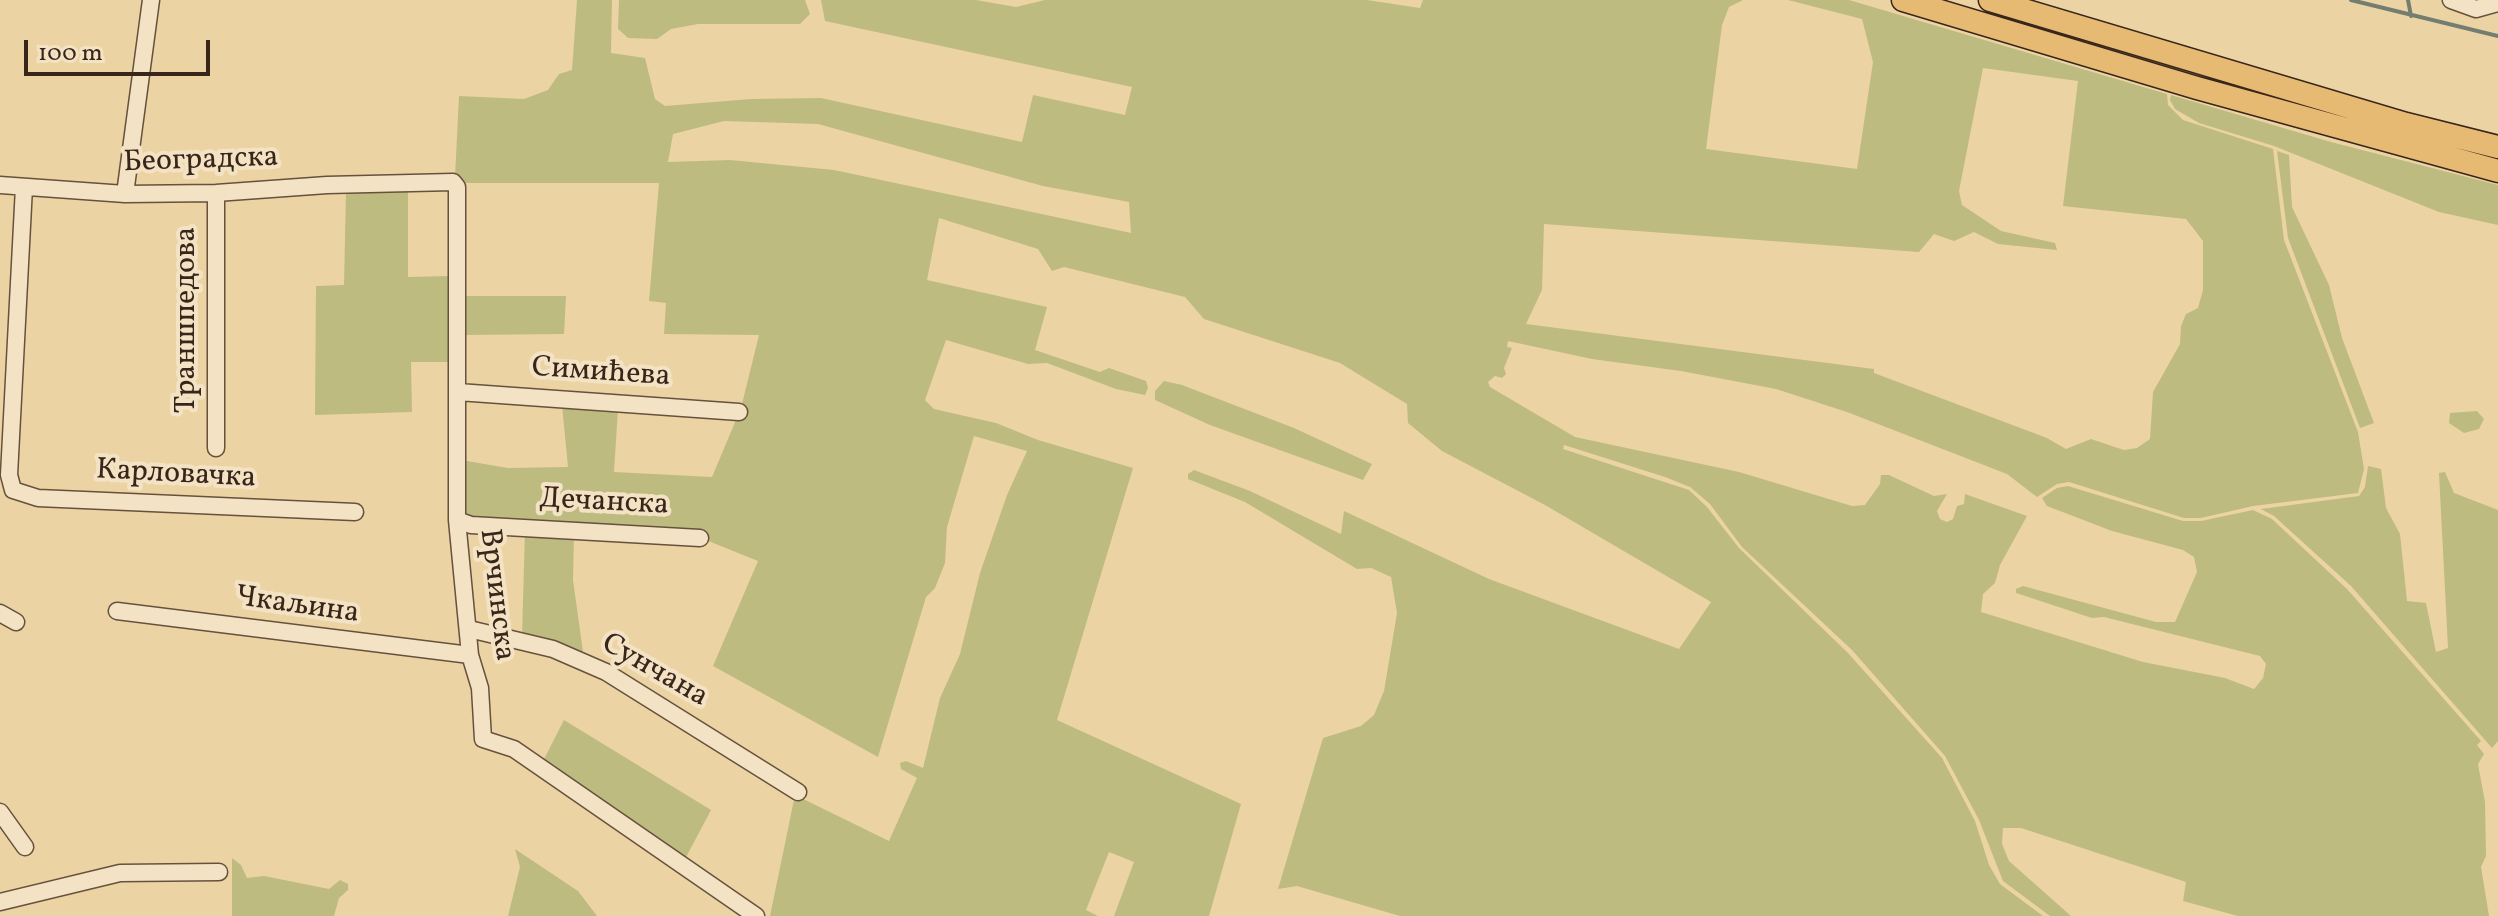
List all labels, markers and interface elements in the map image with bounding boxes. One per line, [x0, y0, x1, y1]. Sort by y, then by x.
scale bar [28, 24, 214, 74]
text: 100 m [38, 37, 103, 71]
street label: Београдска [123, 141, 279, 183]
street label: Траншпедова [170, 227, 206, 413]
street label: Симићева [530, 351, 672, 397]
street label: Карловачка [95, 454, 257, 498]
street label: Дечанска [538, 483, 670, 525]
street label: Врчинска [469, 527, 521, 663]
street label: Чкаљина [233, 581, 361, 633]
street label: Сунчана [594, 627, 714, 717]

